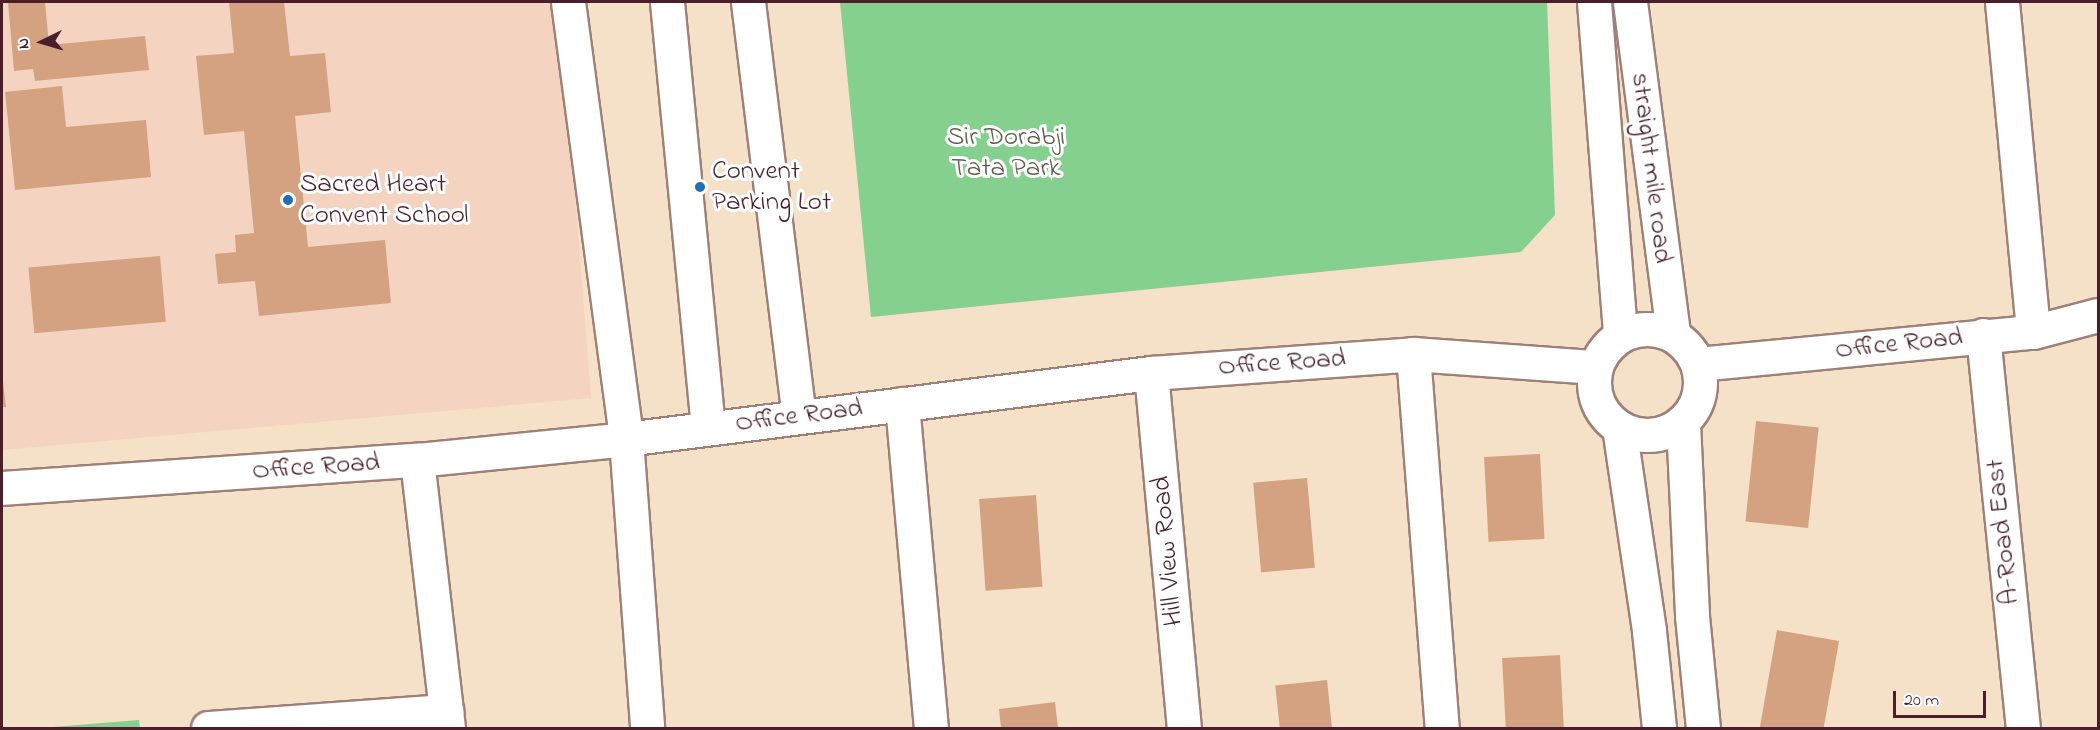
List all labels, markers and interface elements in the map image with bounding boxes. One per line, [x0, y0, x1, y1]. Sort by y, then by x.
north arrow [12, 12, 72, 72]
text: N [12, 37, 36, 50]
street label: straight mile road [1623, 71, 1679, 265]
park label: Sir Dorabji Tata Park [947, 121, 1065, 184]
place label: Convent Parking Lot [712, 155, 831, 218]
place label: Sacred Heart Convent School [300, 168, 469, 231]
marker: Convent Parking Lot [693, 180, 707, 194]
marker: Sacred Heart Convent School [281, 193, 295, 207]
street label: Office Road [1834, 321, 1964, 367]
street label: Office Road [1217, 342, 1347, 384]
street label: Office Road [733, 392, 865, 440]
street label: Office Road [251, 446, 381, 488]
street label: A-Road East [1979, 458, 2027, 606]
street label: Hill View Road [1145, 475, 1191, 627]
scale bar [1896, 679, 1989, 717]
text: 20 m [1904, 688, 1939, 714]

